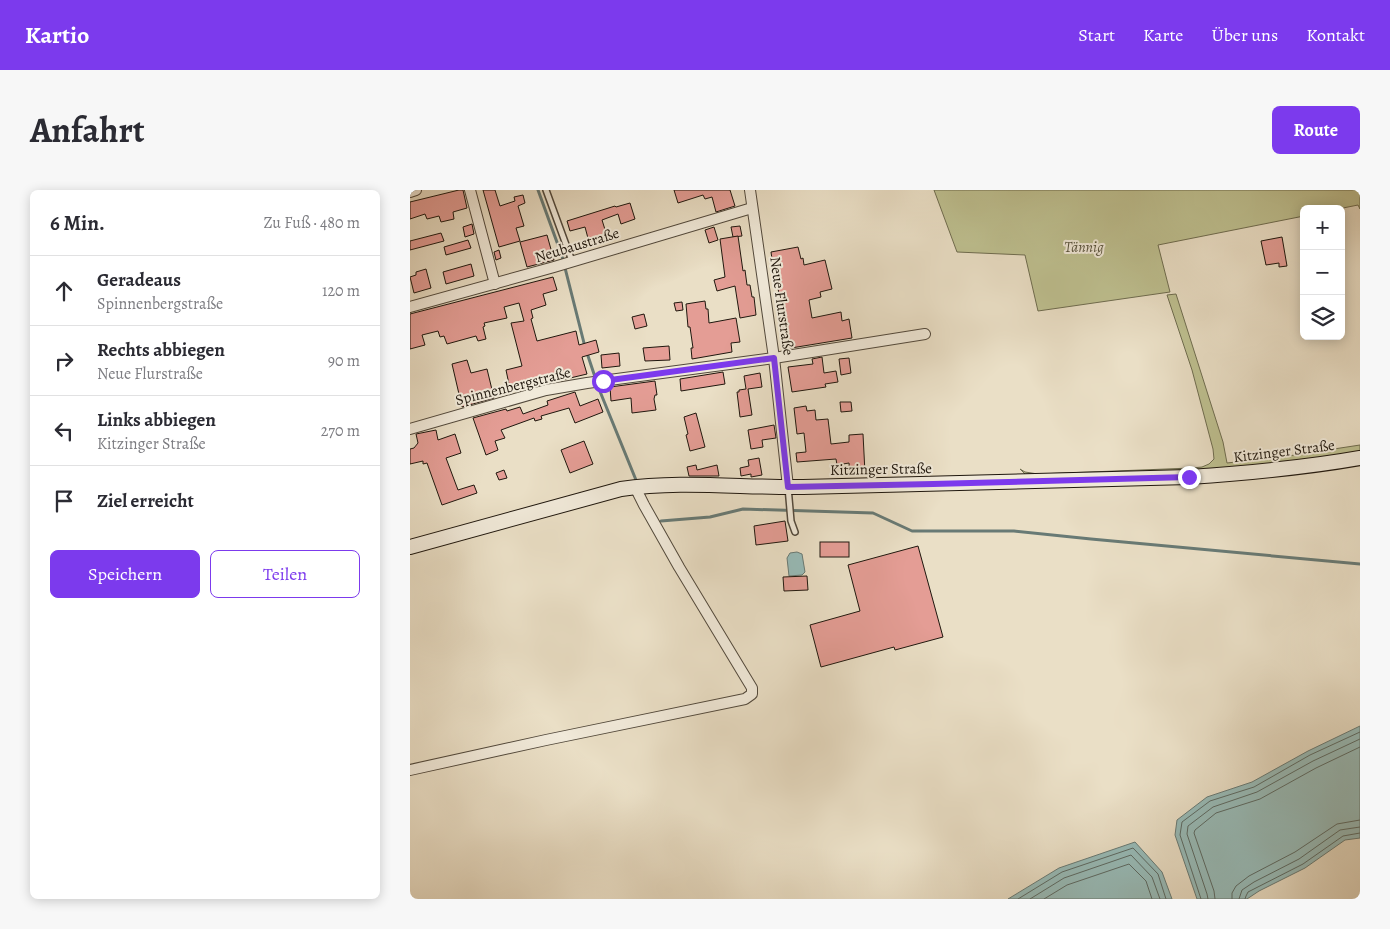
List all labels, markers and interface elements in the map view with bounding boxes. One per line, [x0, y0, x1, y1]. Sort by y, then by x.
text: Kartio [25, 19, 89, 51]
text: Start [1078, 23, 1115, 47]
text: Karte [1143, 23, 1183, 47]
text: Über uns [1211, 23, 1278, 47]
text: Kontakt [1306, 23, 1365, 47]
text: Anfahrt [30, 106, 145, 154]
button: Route [1272, 106, 1360, 154]
map controls [1300, 205, 1345, 340]
button: + [1300, 205, 1345, 250]
text: 6 Min. [50, 209, 105, 237]
text: Zu Fuß · 480 m [263, 212, 360, 234]
street label: Neubaustraße [532, 223, 622, 267]
park label: Tännig [1064, 237, 1104, 257]
button: − [1300, 250, 1345, 295]
street label: Neue Flurstraße [765, 255, 799, 357]
text: Geradeaus [97, 267, 181, 293]
icon: ahead [50, 277, 78, 305]
text: 120 m [322, 280, 360, 302]
text: Spinnenbergstraße [97, 293, 223, 315]
button: layers [1300, 295, 1345, 340]
text: Rechts abbiegen [97, 337, 225, 363]
icon: right [50, 347, 78, 375]
text: 90 m [328, 350, 360, 372]
street label: Spinnenbergstraße [453, 362, 573, 410]
text: Neue Flurstraße [97, 363, 203, 385]
route start [592, 370, 615, 393]
text: Links abbiegen [97, 407, 216, 433]
icon: left [50, 417, 78, 445]
text: 270 m [321, 420, 360, 442]
text: Kitzinger Straße [97, 433, 206, 455]
street label: Kitzinger Straße [1232, 435, 1336, 467]
street label: Kitzinger Straße [830, 458, 932, 480]
route end [1178, 466, 1201, 489]
icon: arrive [50, 487, 78, 515]
text: Ziel erreicht [97, 488, 194, 514]
button: Speichern [50, 550, 200, 598]
button: Teilen [210, 550, 360, 598]

